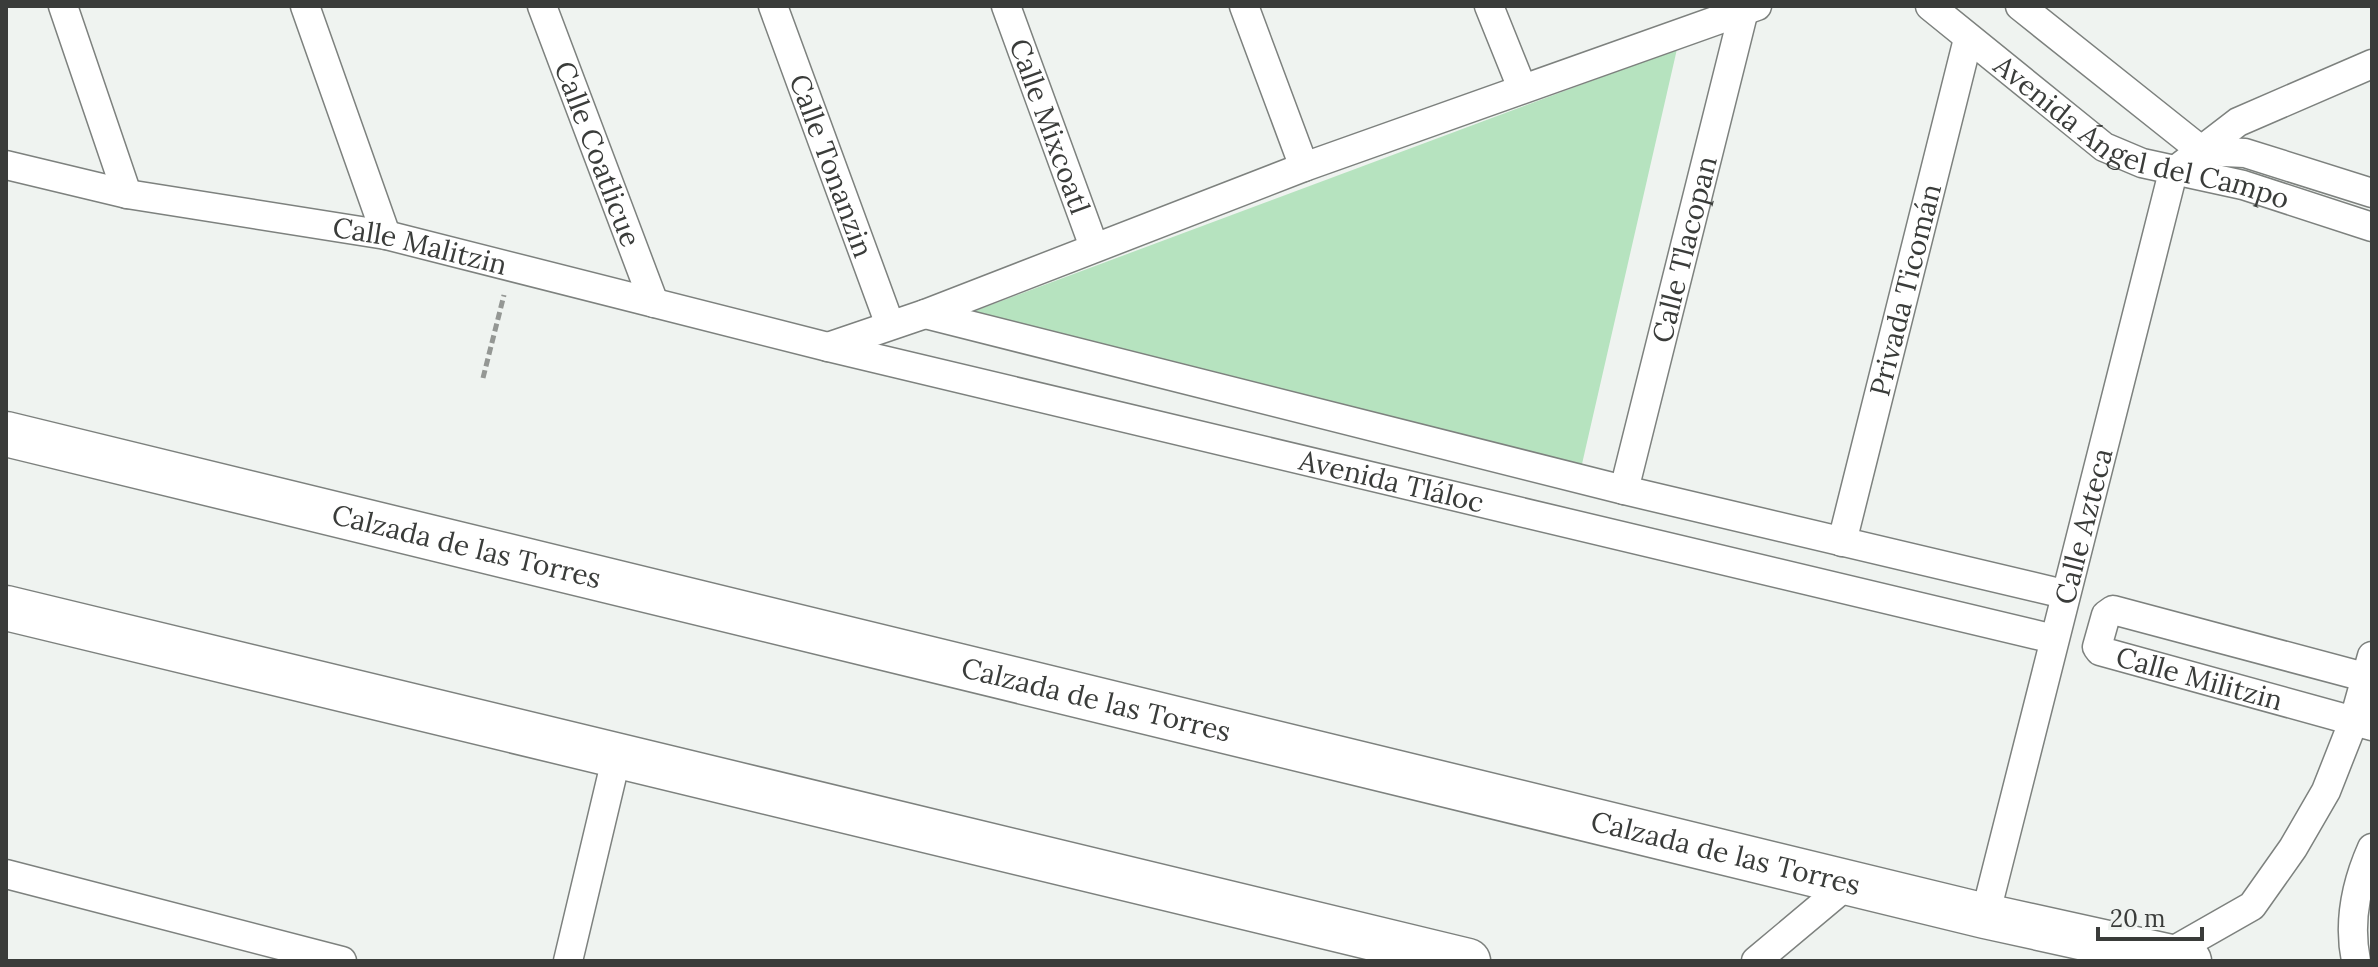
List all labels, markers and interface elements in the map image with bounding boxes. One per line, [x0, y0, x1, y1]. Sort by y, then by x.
street label: Calle Mixcoatl [1001, 34, 1098, 219]
street label: Avenida Ángel del Campo [1986, 47, 2294, 217]
street label: Calle Coatlicue [546, 56, 649, 252]
street label: Calle Tonanzin [782, 69, 882, 262]
street label: Calle Tlacopan [1644, 152, 1725, 347]
street label: Privada Ticomán [1861, 180, 1949, 400]
street label: Calle Malitzin [330, 209, 511, 283]
street label: Avenida Tláloc [1295, 442, 1487, 521]
street label: Calle Azteca [2046, 444, 2120, 608]
street label: Calzada de las Torres [328, 496, 605, 596]
street label: Calle Militzin [2112, 638, 2287, 719]
street label: Calzada de las Torres [958, 649, 1234, 750]
street label: Calzada de las Torres [1587, 803, 1864, 903]
scale bar [2098, 891, 2202, 941]
text: 20 m [2110, 903, 2166, 934]

